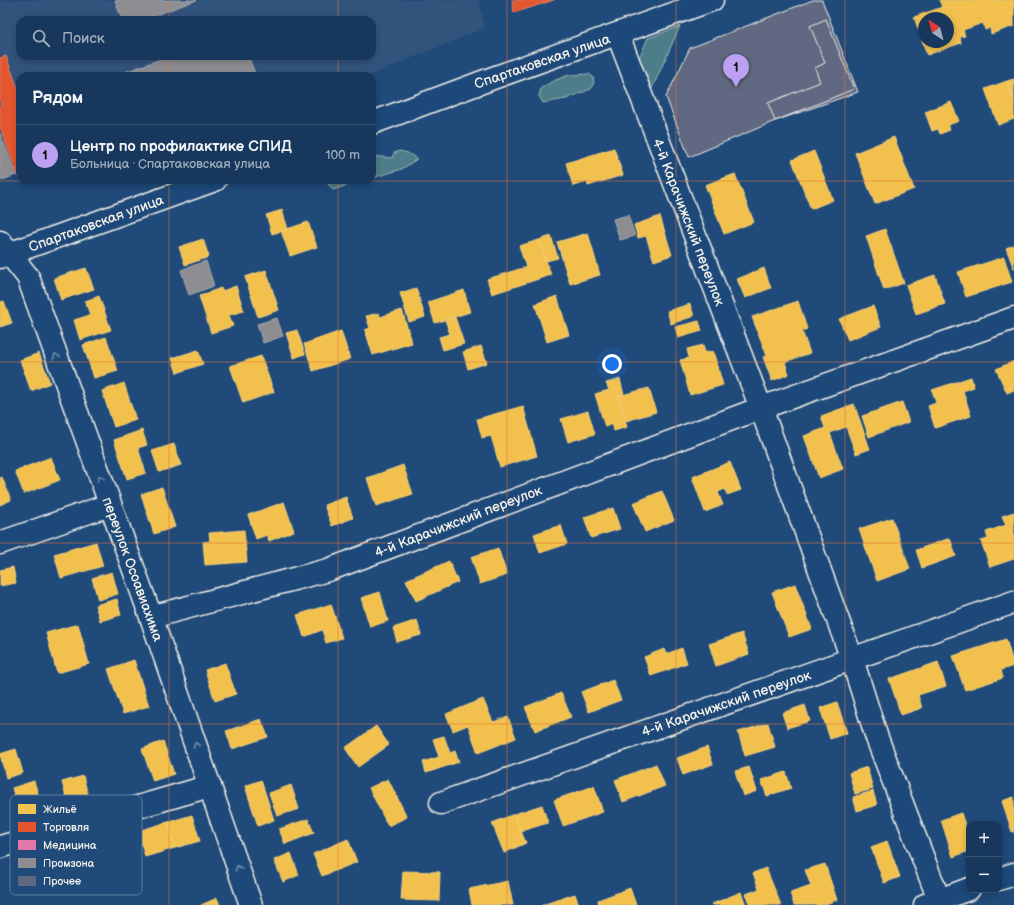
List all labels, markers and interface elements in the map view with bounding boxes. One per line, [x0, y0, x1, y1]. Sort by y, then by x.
north arrow [918, 12, 954, 48]
search box [16, 16, 376, 60]
icon: search [30, 27, 52, 49]
text: Поиск [62, 29, 105, 48]
street label: Спартаковская улица [472, 30, 613, 93]
pin: 1 [723, 54, 749, 87]
text: Рядом [32, 88, 83, 108]
street label: 4-й Карачижский переулок [649, 136, 729, 309]
text: Центр по профилактике СПИД [70, 137, 292, 156]
text: 1 [42, 147, 48, 163]
text: 100 m [325, 147, 360, 163]
text: Больница · Спартаковская улица [70, 156, 270, 172]
street label: Спартаковская улица [26, 191, 167, 256]
one-way arrow [52, 352, 61, 359]
your location [602, 354, 622, 374]
one-way arrow [96, 475, 104, 482]
street label: 4-й Карачижский переулок [372, 481, 545, 561]
street label: переулок Осоавиахима [99, 495, 167, 644]
street label: 4-й Карачижский переулок [639, 666, 814, 741]
one-way arrow [192, 742, 200, 749]
legend [10, 795, 142, 895]
text: Жильё [43, 803, 77, 816]
text: Торговля [43, 821, 89, 834]
map controls [966, 821, 1002, 893]
button: + [966, 821, 1002, 857]
text: Медицина [43, 839, 97, 852]
text: Промзона [43, 857, 95, 870]
button: − [966, 857, 1002, 893]
one-way arrow [235, 865, 243, 872]
text: Прочее [43, 875, 81, 888]

